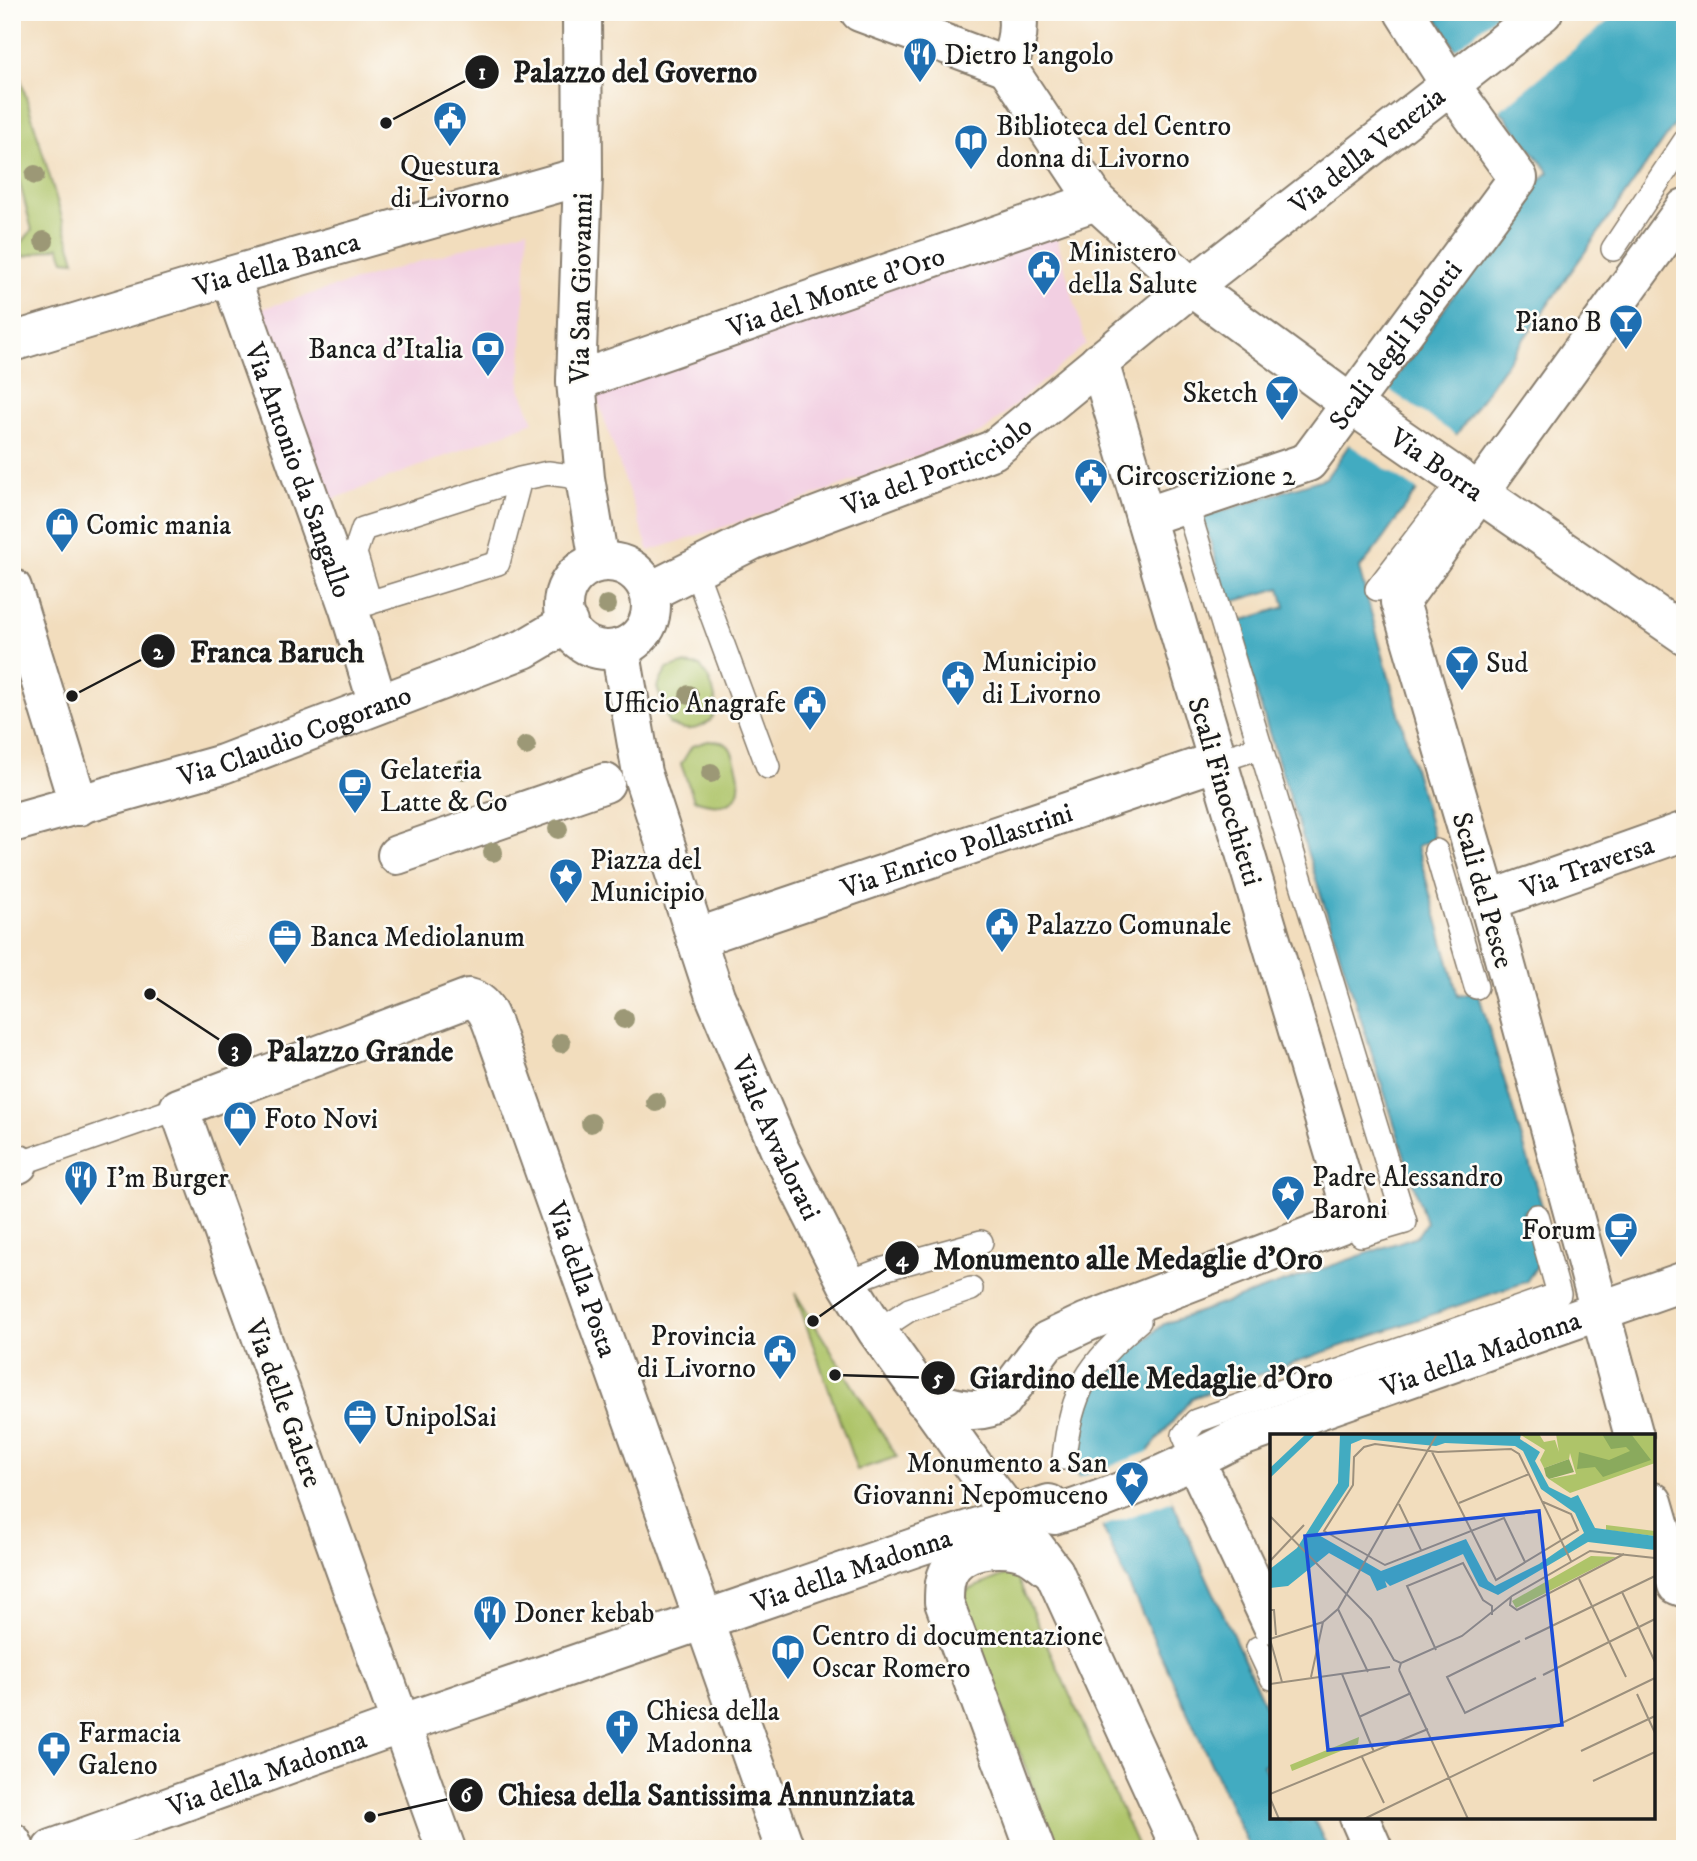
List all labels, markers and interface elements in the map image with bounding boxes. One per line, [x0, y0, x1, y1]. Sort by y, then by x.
restaurant icon: Dietro l'angolo [901, 35, 939, 84]
place label: Dietro l'angolo [944, 38, 1114, 73]
callout: Palazzo del Governo [464, 46, 771, 97]
text: Palazzo del Governo [513, 55, 757, 92]
text: 1 [478, 60, 486, 86]
street label: Via della Venezia [1282, 79, 1453, 223]
public building icon: Questura di Livorno [431, 99, 469, 148]
place label: Biblioteca del Centro donna di Livorno [996, 109, 1231, 176]
library icon: Biblioteca del Centro donna di Livorno [952, 122, 990, 171]
place label: Questura di Livorno [391, 149, 509, 216]
street label: Via San Giovanni [562, 192, 601, 385]
street label: Via della Banca [189, 224, 364, 305]
place label: Ministero della Salute [1068, 235, 1197, 302]
street label: Via del Monte d'Oro [722, 239, 950, 347]
public building icon: Ministero della Salute [1025, 248, 1063, 297]
street label: Scali degli Isolotti [1322, 254, 1470, 437]
bar icon: Piano B [1607, 302, 1645, 351]
place label: Piano B [1515, 305, 1602, 340]
bank icon: Banca d'Italia [469, 329, 507, 378]
place label: Banca d'Italia [308, 332, 463, 367]
street label: Via Antonio da Sangallo [236, 337, 360, 603]
bar icon: Sketch [1263, 373, 1301, 422]
place label: Sketch [1182, 376, 1258, 411]
street label: Via del Porticciolo [836, 409, 1040, 524]
street label: Via Borra [1382, 420, 1490, 510]
public building icon: Circoscrizione 2 [1072, 456, 1110, 505]
place label: Circoscrizione 2 [1116, 459, 1296, 494]
shop icon: Comic mania [43, 505, 81, 554]
place label: Comic mania [86, 508, 231, 543]
callout: Franca Baruch [140, 626, 378, 677]
text: Franca Baruch [190, 635, 365, 672]
text: 2 [153, 640, 164, 666]
bar icon: Sud [1443, 643, 1481, 692]
place label: Municipio di Livorno [982, 645, 1101, 712]
place label: Sud [1486, 646, 1528, 681]
public building icon: Municipio di Livorno [939, 658, 977, 707]
street label: Via Claudio Cogorano [173, 678, 416, 795]
public building icon: Ufficio Anagrafe [791, 683, 829, 732]
place label: Ufficio Anagrafe [603, 686, 786, 721]
street label: Scali Finocchietti [1179, 693, 1270, 890]
place label: Gelateria Latte & Co [380, 753, 507, 820]
cafe icon: Gelateria Latte & Co [336, 766, 374, 815]
street label: Via Enrico Pollastrini [836, 795, 1077, 907]
street label: Scali del Pesce [1444, 808, 1522, 972]
street label: Via Traversa [1515, 828, 1659, 907]
place label: Piazza del Municipio [590, 843, 705, 910]
place icon: Piazza del Municipio [547, 856, 585, 905]
public building icon: Palazzo Comunale [983, 905, 1021, 954]
place label: Palazzo Comunale [1026, 908, 1231, 943]
office icon: Banca Mediolanum [266, 917, 304, 966]
place label: Banca Mediolanum [310, 920, 525, 955]
callout: Palazzo Grande [217, 1025, 467, 1076]
text: Palazzo Grande [267, 1034, 454, 1071]
text: 3 [231, 1038, 239, 1064]
street label: Viale Avvalorati [723, 1050, 828, 1226]
shop icon: Foto Novi [221, 1099, 259, 1148]
place label: Foto Novi [264, 1102, 378, 1137]
restaurant icon: I'm Burger [62, 1158, 100, 1207]
place label: Padre Alessandro Baroni [1312, 1160, 1503, 1227]
place label: I'm Burger [106, 1161, 229, 1196]
place icon: Padre Alessandro Baroni [1269, 1173, 1307, 1222]
street label: Via della Posta [537, 1196, 625, 1362]
cafe icon: Forum [1602, 1210, 1640, 1259]
place label: Forum [1521, 1213, 1596, 1248]
callout: Monumento alle Medaglie d’Oro [885, 1233, 1337, 1284]
text: Monumento alle Medaglie d’Oro [933, 1242, 1323, 1279]
text: 4 [896, 1247, 909, 1273]
street label: Via della Madonna [1376, 1303, 1586, 1406]
street label: Via delle Galere [237, 1314, 330, 1492]
place label: Provincia di Livorno [637, 1319, 756, 1386]
public building icon: Provincia di Livorno [761, 1332, 799, 1381]
callout: Giardino delle Medaglie d’Oro [920, 1352, 1346, 1403]
text: Giardino delle Medaglie d’Oro [970, 1361, 1332, 1398]
text: 5 [932, 1366, 944, 1392]
office icon: UnipolSai [341, 1397, 379, 1446]
place label: UnipolSai [384, 1400, 497, 1435]
inset map [1270, 1434, 1655, 1819]
place label: Monumento a San Giovanni Nepomuceno [853, 1446, 1108, 1513]
place icon: Monumento a San Giovanni Nepomuceno [1113, 1459, 1151, 1508]
street label: Via della Madonna [746, 1521, 957, 1622]
restaurant icon: Doner kebab [471, 1593, 509, 1642]
place label: Doner kebab [514, 1596, 654, 1631]
place label: Centro di documentazione Oscar Romero [812, 1619, 1103, 1686]
library icon: Centro di documentazione Oscar Romero [769, 1632, 807, 1681]
place label: Chiesa della Madonna [646, 1694, 780, 1761]
church icon: Chiesa della Madonna [603, 1707, 641, 1756]
place label: Farmacia Galeno [78, 1716, 181, 1783]
street label: Via della Madonna [162, 1722, 372, 1826]
pharmacy icon: Farmacia Galeno [35, 1729, 73, 1778]
callout: Chiesa della Santissima Annunziata [448, 1769, 928, 1820]
text: Chiesa della Santissima Annunziata [498, 1778, 916, 1815]
text: 6 [461, 1783, 473, 1809]

